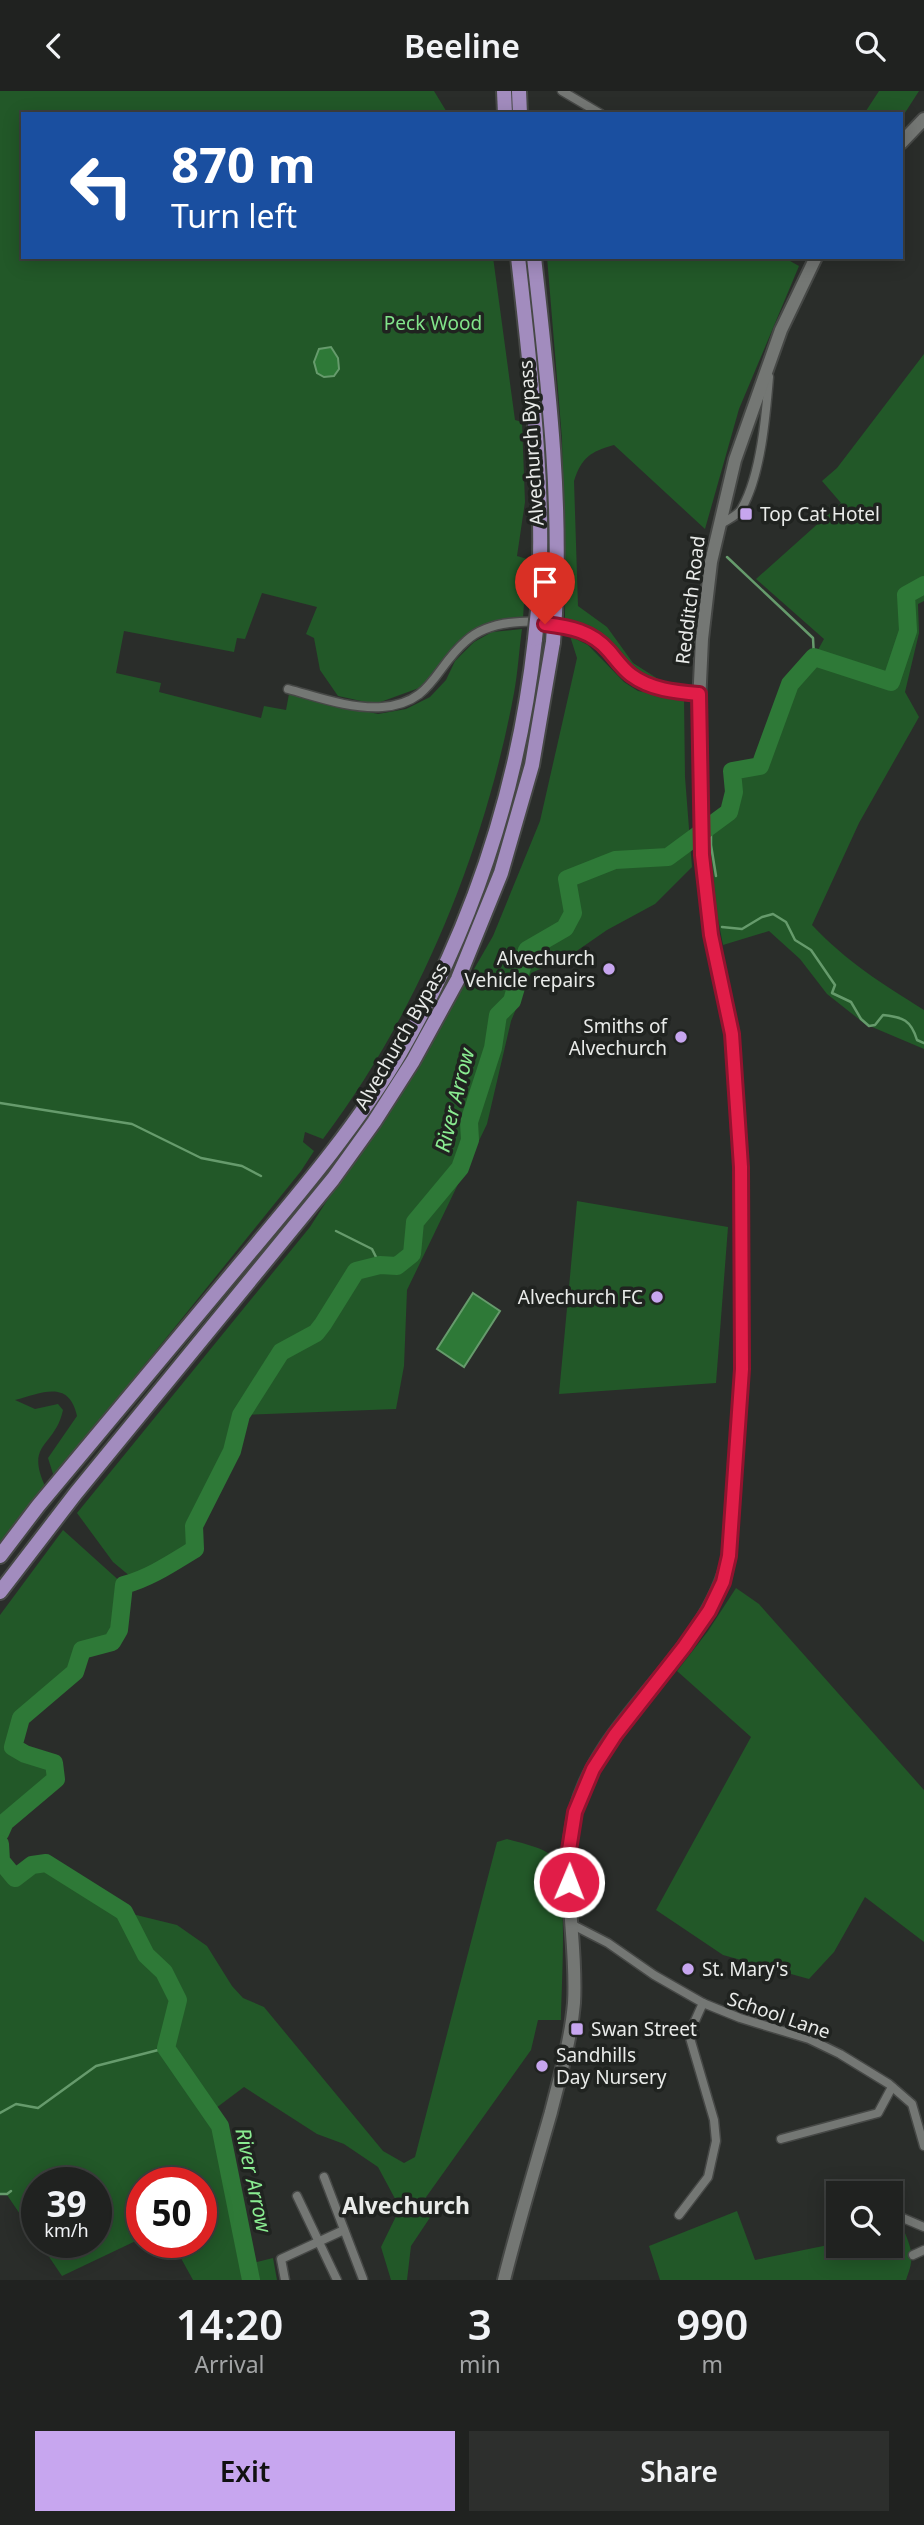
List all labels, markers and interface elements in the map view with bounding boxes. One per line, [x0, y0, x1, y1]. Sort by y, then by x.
text: Beeline [404, 24, 520, 67]
icon: back [35, 27, 73, 65]
icon: search [851, 27, 889, 65]
text: 870 m [171, 131, 316, 197]
icon: left [56, 140, 147, 231]
text: Turn left [171, 194, 297, 237]
park label: Peck Wood [384, 310, 482, 336]
street label: Alvechurch Bypass [512, 359, 550, 527]
place label: Top Cat Hotel [760, 501, 880, 527]
marker: Top Cat Hotel [738, 506, 754, 522]
street label: Redditch Road [669, 534, 711, 666]
pin [515, 552, 575, 624]
icon: arrive [526, 563, 564, 601]
place label: Alvechurch Vehicle repairs [465, 945, 595, 993]
street label: Alvechurch Bypass [348, 958, 454, 1114]
marker: Alvechurch Vehicle repairs [601, 961, 617, 977]
place label: Smiths of Alvechurch [569, 1013, 668, 1061]
marker: Smiths of Alvechurch [673, 1029, 689, 1045]
water label: River Arrow [428, 1044, 481, 1155]
place label: Alvechurch FC [518, 1284, 643, 1310]
marker: Alvechurch FC [649, 1289, 665, 1305]
position arrow [532, 1845, 606, 1919]
place label: St. Mary's [702, 1956, 788, 1982]
marker: St. Mary's [680, 1961, 696, 1977]
street label: School Lane [724, 1985, 834, 2045]
place label: Swan Street [591, 2016, 697, 2042]
marker: Swan Street [569, 2021, 585, 2037]
place label: Sandhills Day Nursery [556, 2042, 667, 2090]
marker: Sandhills Day Nursery [534, 2058, 550, 2074]
water label: River Arrow [229, 2125, 279, 2236]
speed limit sign: 50 [126, 2167, 217, 2258]
text: 39 [46, 2180, 87, 2227]
map controls [826, 2181, 903, 2258]
button: search [826, 2181, 903, 2258]
district label: Alvechurch [342, 2189, 470, 2221]
text: km/h [44, 2218, 89, 2242]
text: 14:20 [176, 2295, 283, 2352]
text: 3 [468, 2295, 492, 2352]
text: 990 [676, 2295, 748, 2352]
text: Arrival [194, 2348, 265, 2380]
text: min [459, 2348, 501, 2380]
text: m [702, 2348, 723, 2380]
button: Exit [35, 2431, 455, 2511]
button: Share [469, 2431, 889, 2511]

